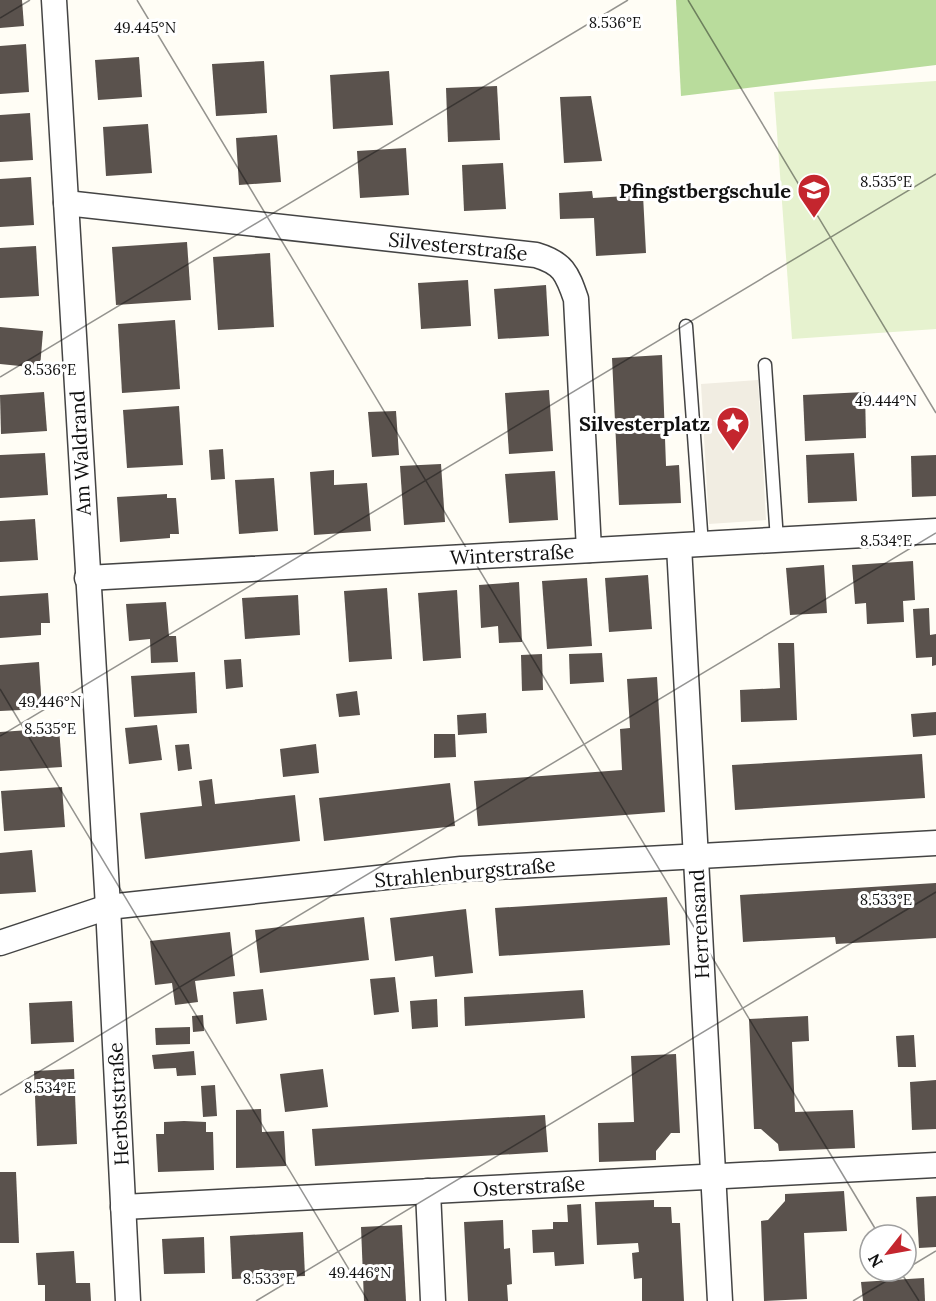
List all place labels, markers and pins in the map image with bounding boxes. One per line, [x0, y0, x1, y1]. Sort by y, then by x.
school or university icon: Pfingstbergschule [796, 172, 832, 219]
place label: Pfingstbergschule [619, 178, 791, 203]
place icon: Silvesterplatz [715, 405, 751, 452]
place label: Silvesterplatz [579, 411, 710, 436]

